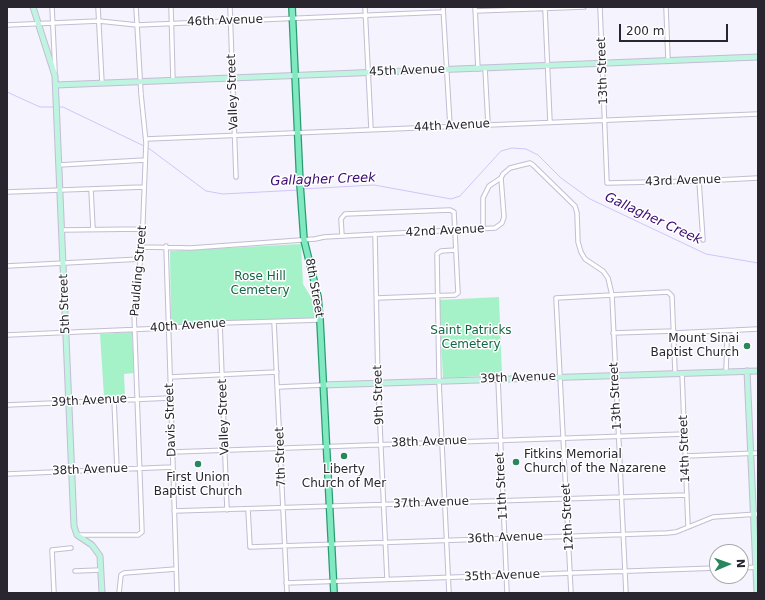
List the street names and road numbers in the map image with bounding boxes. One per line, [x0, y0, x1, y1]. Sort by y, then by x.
street label: 46th Avenue [187, 12, 263, 30]
street label: 13th Street [595, 37, 611, 105]
street label: Valley Street [224, 54, 242, 130]
street label: 45th Avenue [369, 62, 445, 80]
street label: 44th Avenue [414, 117, 490, 135]
street label: 43rd Avenue [645, 172, 721, 190]
street label: 42nd Avenue [405, 222, 485, 240]
street label: Paulding Street [128, 225, 150, 317]
street label: 8th Street [302, 257, 326, 319]
street label: 5th Street [57, 274, 73, 334]
street label: 40th Avenue [150, 316, 226, 336]
street label: 13th Street [607, 362, 625, 430]
street label: 9th Street [371, 365, 387, 425]
street label: 39th Avenue [480, 369, 556, 387]
street label: Valley Street [215, 379, 233, 455]
street label: Davis Street [163, 383, 179, 457]
street label: 39th Avenue [51, 392, 127, 410]
street label: 14th Street [677, 415, 693, 483]
street label: 7th Street [273, 427, 289, 487]
street label: 38th Avenue [391, 433, 467, 451]
street label: 11th Street [493, 452, 511, 520]
street label: 38th Avenue [52, 461, 128, 479]
street label: 12th Street [559, 483, 577, 551]
street label: 37th Avenue [393, 494, 469, 512]
street label: 36th Avenue [467, 529, 543, 547]
street label: 35th Avenue [464, 567, 540, 585]

